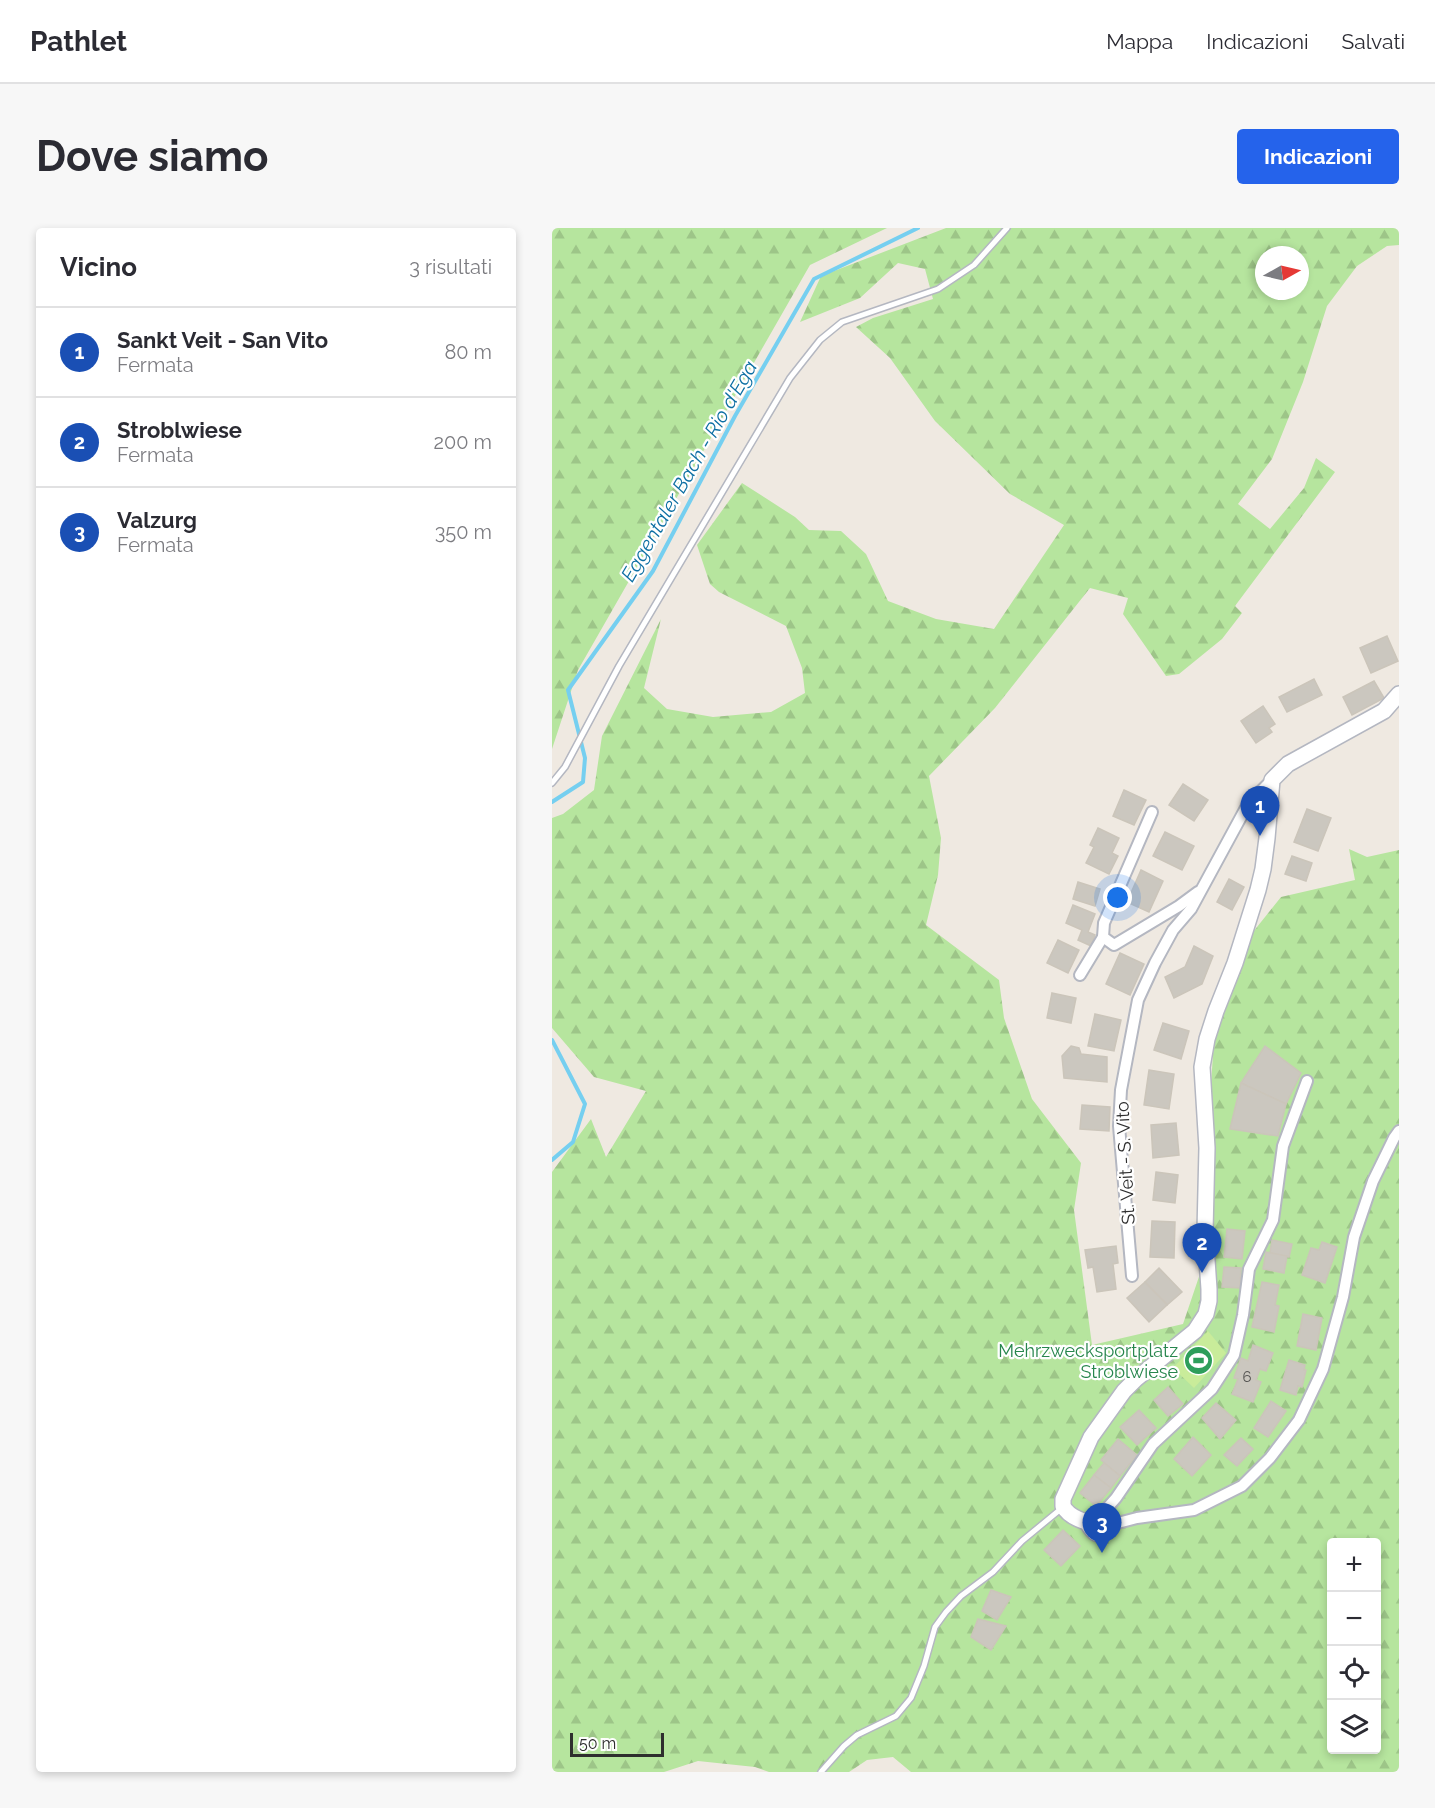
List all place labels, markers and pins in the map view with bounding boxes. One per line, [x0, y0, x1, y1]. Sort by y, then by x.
pin: 1 [1240, 786, 1280, 836]
pin: 2 [1182, 1224, 1222, 1273]
place label: Mehrzwecksportplatz Stroblwiese [998, 1340, 1178, 1382]
sports icon: Mehrzwecksportplatz Stroblwiese [1183, 1344, 1215, 1376]
pin: 3 [1082, 1504, 1122, 1553]

